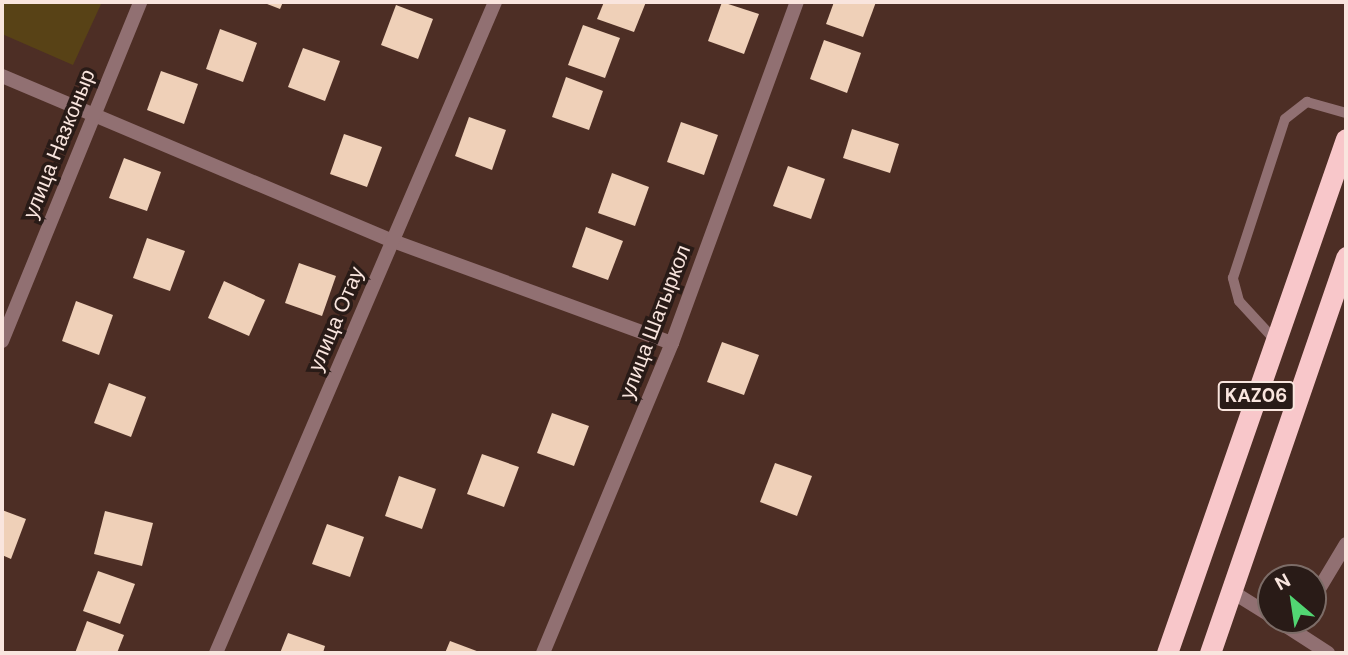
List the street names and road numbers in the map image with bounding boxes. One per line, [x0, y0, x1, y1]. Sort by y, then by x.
street label: улица Назконыр [18, 66, 100, 222]
street label: улица Шатыркол [614, 241, 696, 403]
street label: улица Отау [303, 263, 369, 375]
road number: KАZ06 [1218, 380, 1294, 412]

